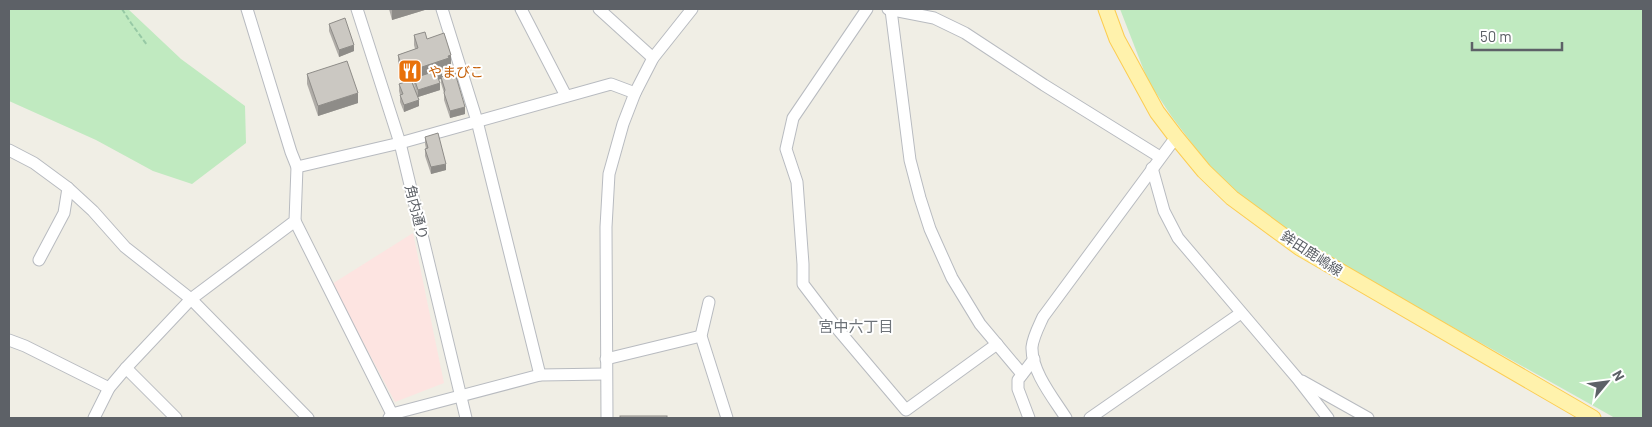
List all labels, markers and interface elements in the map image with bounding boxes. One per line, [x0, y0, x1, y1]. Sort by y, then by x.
scale bar [1472, 20, 1562, 52]
text: 50 m [1480, 27, 1512, 45]
restaurant icon: やまびこ [397, 58, 423, 84]
place label: やまびこ [428, 63, 484, 80]
street label: 角内通り [402, 183, 432, 241]
street label: 鉾田鹿嶋線 [1278, 227, 1346, 279]
district label: 宮中六丁目 [818, 317, 894, 335]
north arrow [1582, 357, 1632, 407]
text: N [1609, 367, 1628, 384]

